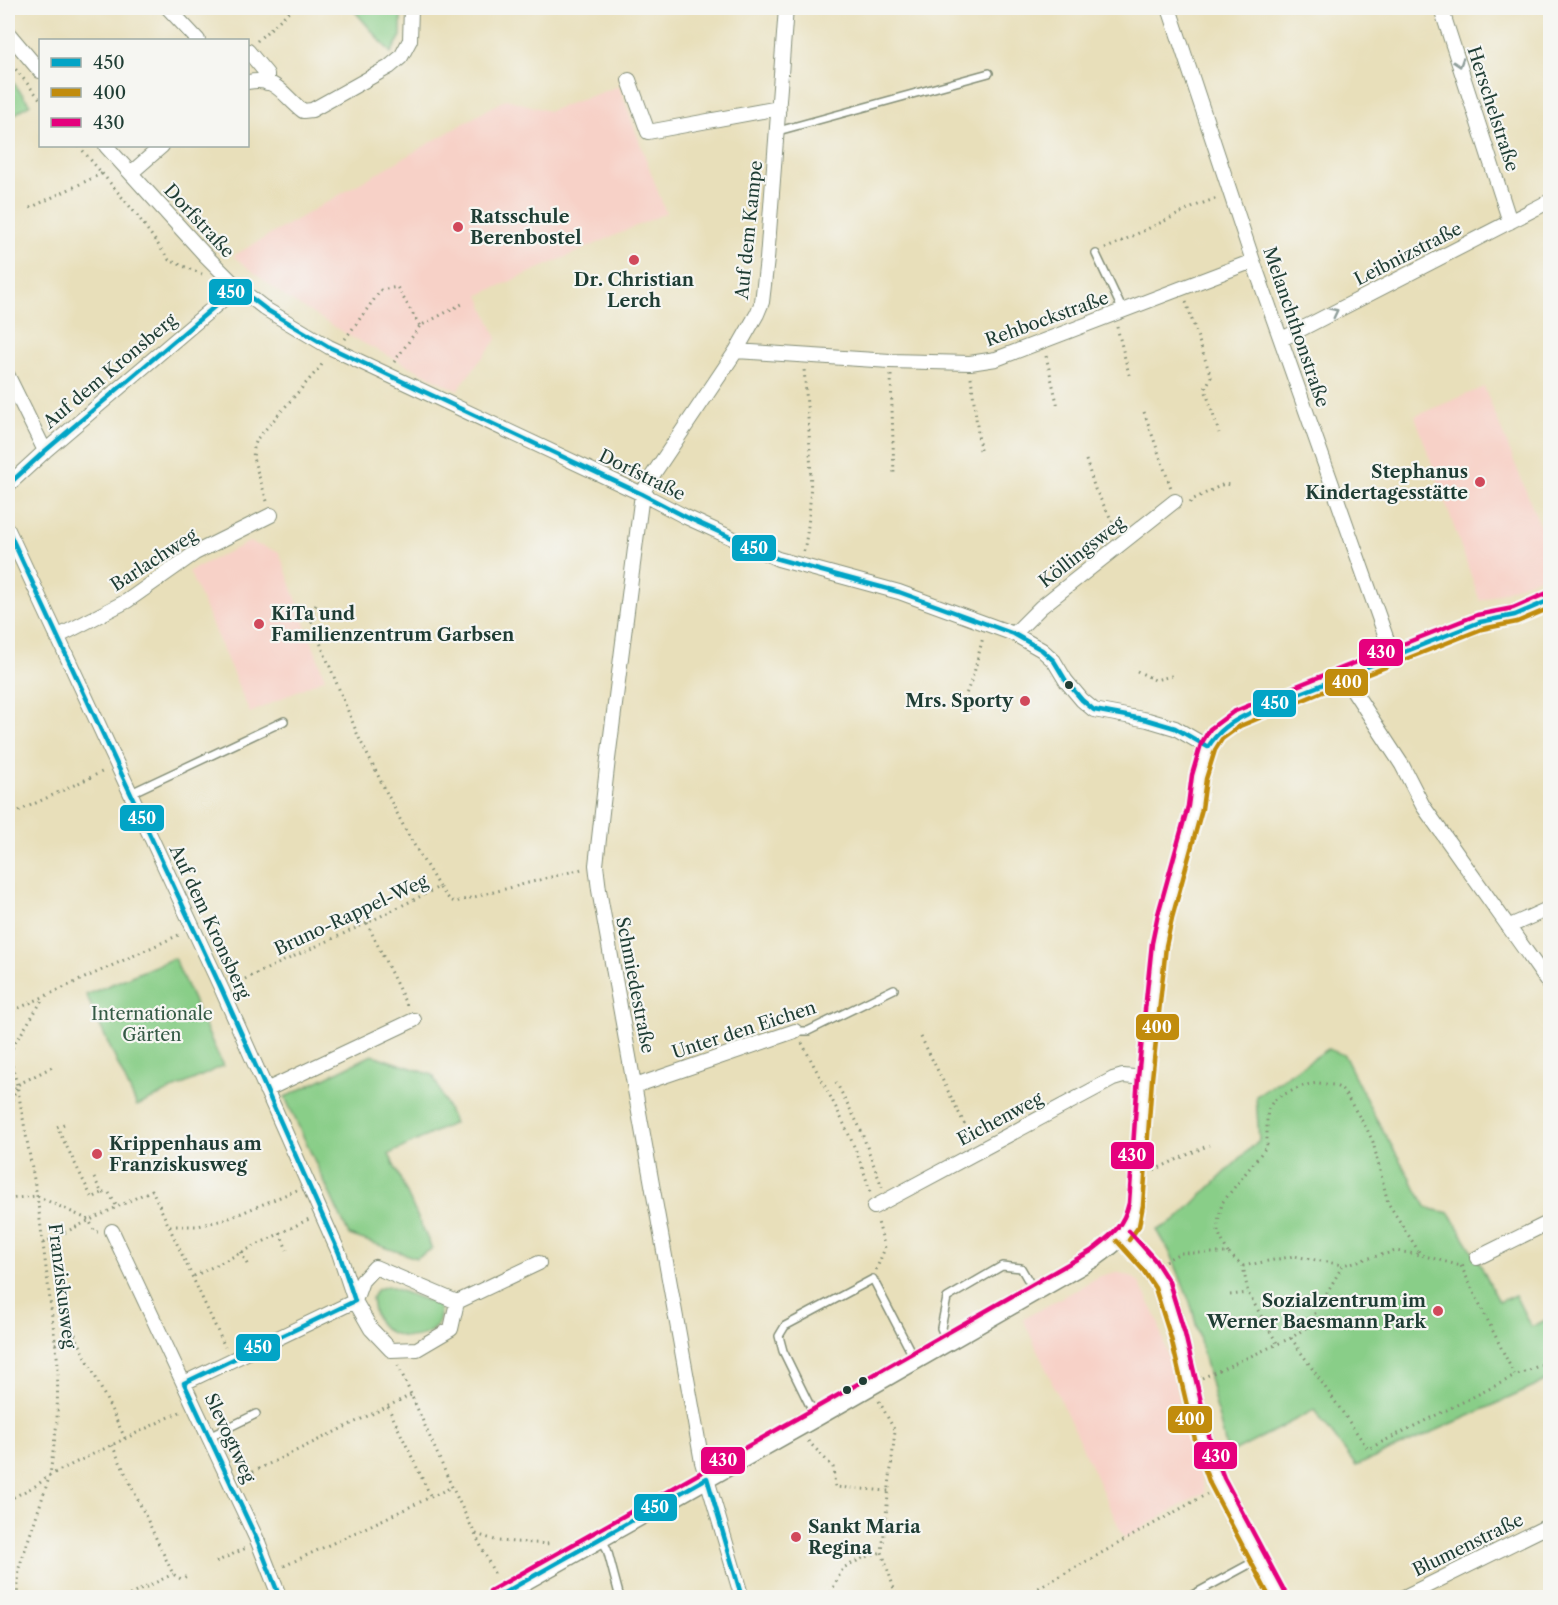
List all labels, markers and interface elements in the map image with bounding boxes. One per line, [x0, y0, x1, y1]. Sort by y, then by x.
legend [39, 39, 249, 147]
street label: Herschelstraße [1462, 44, 1524, 174]
text: 450 [93, 52, 125, 74]
one-way arrow [1452, 57, 1464, 68]
text: 400 [93, 82, 126, 104]
text: 430 [93, 112, 125, 134]
street label: Auf dem Kampe [731, 160, 767, 301]
street label: Dorfstraße [159, 179, 239, 263]
place label: Ratsschule Berenbostel [470, 206, 582, 249]
street label: Leibnizstraße [1350, 217, 1466, 291]
marker: Ratsschule Berenbostel [451, 220, 465, 234]
street label: Melanchthonstraße [1258, 244, 1334, 410]
marker: Dr. Christian Lerch [627, 253, 641, 267]
place label: Dr. Christian Lerch [574, 269, 695, 312]
line badge: 450 [208, 278, 253, 306]
text: 450 [217, 282, 245, 302]
street label: Rehbockstraße [982, 286, 1112, 352]
street label: Auf dem Kronsberg [38, 308, 182, 434]
one-way arrow [1327, 308, 1338, 319]
street label: Dorfstraße [595, 445, 689, 505]
place label: Stephanus Kindertagesstätte [1305, 461, 1468, 504]
marker: Stephanus Kindertagesstätte [1473, 475, 1487, 489]
street label: Köllingsweg [1035, 511, 1130, 592]
street label: Barlachweg [107, 524, 202, 596]
line badge: 450 [731, 534, 777, 562]
text: 450 [740, 538, 768, 558]
place label: KiTa und Familienzentrum Garbsen [271, 603, 515, 646]
marker: KiTa und Familienzentrum Garbsen [252, 617, 266, 631]
line badge: 430 [1358, 638, 1404, 667]
text: 430 [1367, 642, 1395, 662]
line badge: 400 [1324, 668, 1369, 697]
text: 400 [1332, 672, 1362, 692]
unlabelled marker [1063, 679, 1075, 691]
line badge: 450 [1252, 689, 1297, 718]
place label: Mrs. Sporty [905, 690, 1014, 712]
text: 450 [1261, 693, 1289, 713]
marker: Mrs. Sporty [1018, 694, 1032, 708]
line badge: 450 [119, 804, 165, 832]
text: 450 [128, 808, 156, 828]
street label: Auf dem Kronsberg [164, 841, 256, 1003]
street label: Bruno-Rappel-Weg [271, 870, 432, 960]
street label: Schmiedestraße [611, 915, 659, 1055]
street label: Unter den Eichen [669, 996, 819, 1064]
park label: Internationale Gärten [91, 1003, 213, 1046]
line badge: 400 [1135, 1013, 1180, 1041]
text: 400 [1142, 1017, 1172, 1037]
street label: Eichenweg [954, 1087, 1047, 1151]
place label: Krippenhaus am Franziskusweg [109, 1133, 262, 1176]
line badge: 430 [1110, 1141, 1155, 1170]
text: 430 [1118, 1145, 1146, 1165]
marker: Krippenhaus am Franziskusweg [90, 1147, 104, 1161]
street label: Franziskusweg [43, 1222, 81, 1350]
place label: Sozialzentrum im Werner Baesmann Park [1206, 1290, 1427, 1333]
marker: Sozialzentrum im Werner Baesmann Park [1431, 1304, 1445, 1318]
line badge: 450 [235, 1333, 281, 1362]
text: 450 [244, 1337, 272, 1357]
unlabelled marker [857, 1375, 869, 1387]
unlabelled marker [841, 1384, 853, 1396]
street label: Slevogtweg [200, 1390, 260, 1487]
line badge: 400 [1167, 1405, 1213, 1434]
text: 400 [1175, 1409, 1205, 1429]
line badge: 430 [1193, 1441, 1238, 1470]
line badge: 430 [700, 1446, 746, 1475]
text: 430 [1202, 1446, 1230, 1466]
text: 430 [709, 1450, 737, 1470]
line badge: 450 [633, 1493, 678, 1522]
text: 450 [641, 1497, 669, 1517]
street label: Blumenstraße [1409, 1509, 1527, 1581]
place label: Sankt Maria Regina [808, 1516, 921, 1559]
marker: Sankt Maria Regina [789, 1530, 803, 1544]

